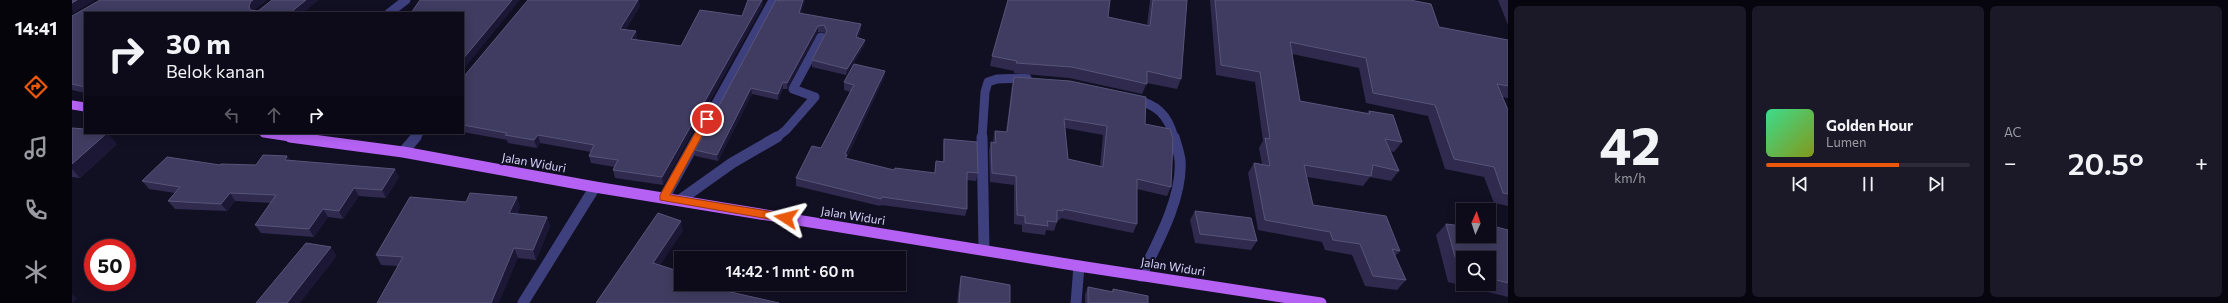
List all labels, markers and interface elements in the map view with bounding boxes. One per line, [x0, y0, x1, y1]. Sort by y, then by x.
text: 14:41 [15, 17, 57, 39]
text: 30 m [166, 26, 231, 60]
icon: right [100, 28, 152, 80]
text: Belok kanan [166, 60, 265, 82]
icon: directions [22, 73, 50, 101]
pin [690, 102, 724, 136]
icon: left [221, 104, 243, 126]
icon: ahead [263, 104, 285, 126]
icon: right [305, 104, 327, 126]
icon: arrive [696, 108, 718, 130]
text: 42 [1599, 112, 1661, 176]
text: Golden Hour [1826, 116, 1913, 134]
text: AC [2004, 124, 2022, 140]
icon: music [22, 134, 50, 162]
text: Lumen [1826, 134, 1866, 150]
text: 20.5° [2068, 144, 2144, 181]
street label: Jalan Widuri [501, 149, 567, 176]
text: − [2004, 149, 2017, 176]
text: + [2195, 149, 2208, 176]
text: km/h [1614, 170, 1646, 186]
icon: previous [1789, 173, 1811, 195]
icon: pause [1857, 173, 1879, 195]
icon: next [1925, 173, 1947, 195]
icon: phone [22, 196, 50, 224]
position arrow [765, 197, 807, 239]
street label: Jalan Widuri [820, 203, 886, 228]
north arrow [1456, 203, 1496, 243]
map controls [1456, 203, 1496, 291]
speed limit sign: 50 [84, 239, 136, 291]
button: search [1456, 251, 1496, 291]
street label: Jalan Widuri [1140, 254, 1206, 279]
icon: climate [22, 258, 50, 286]
text: 14:42 · 1 mnt · 60 m [726, 262, 854, 280]

